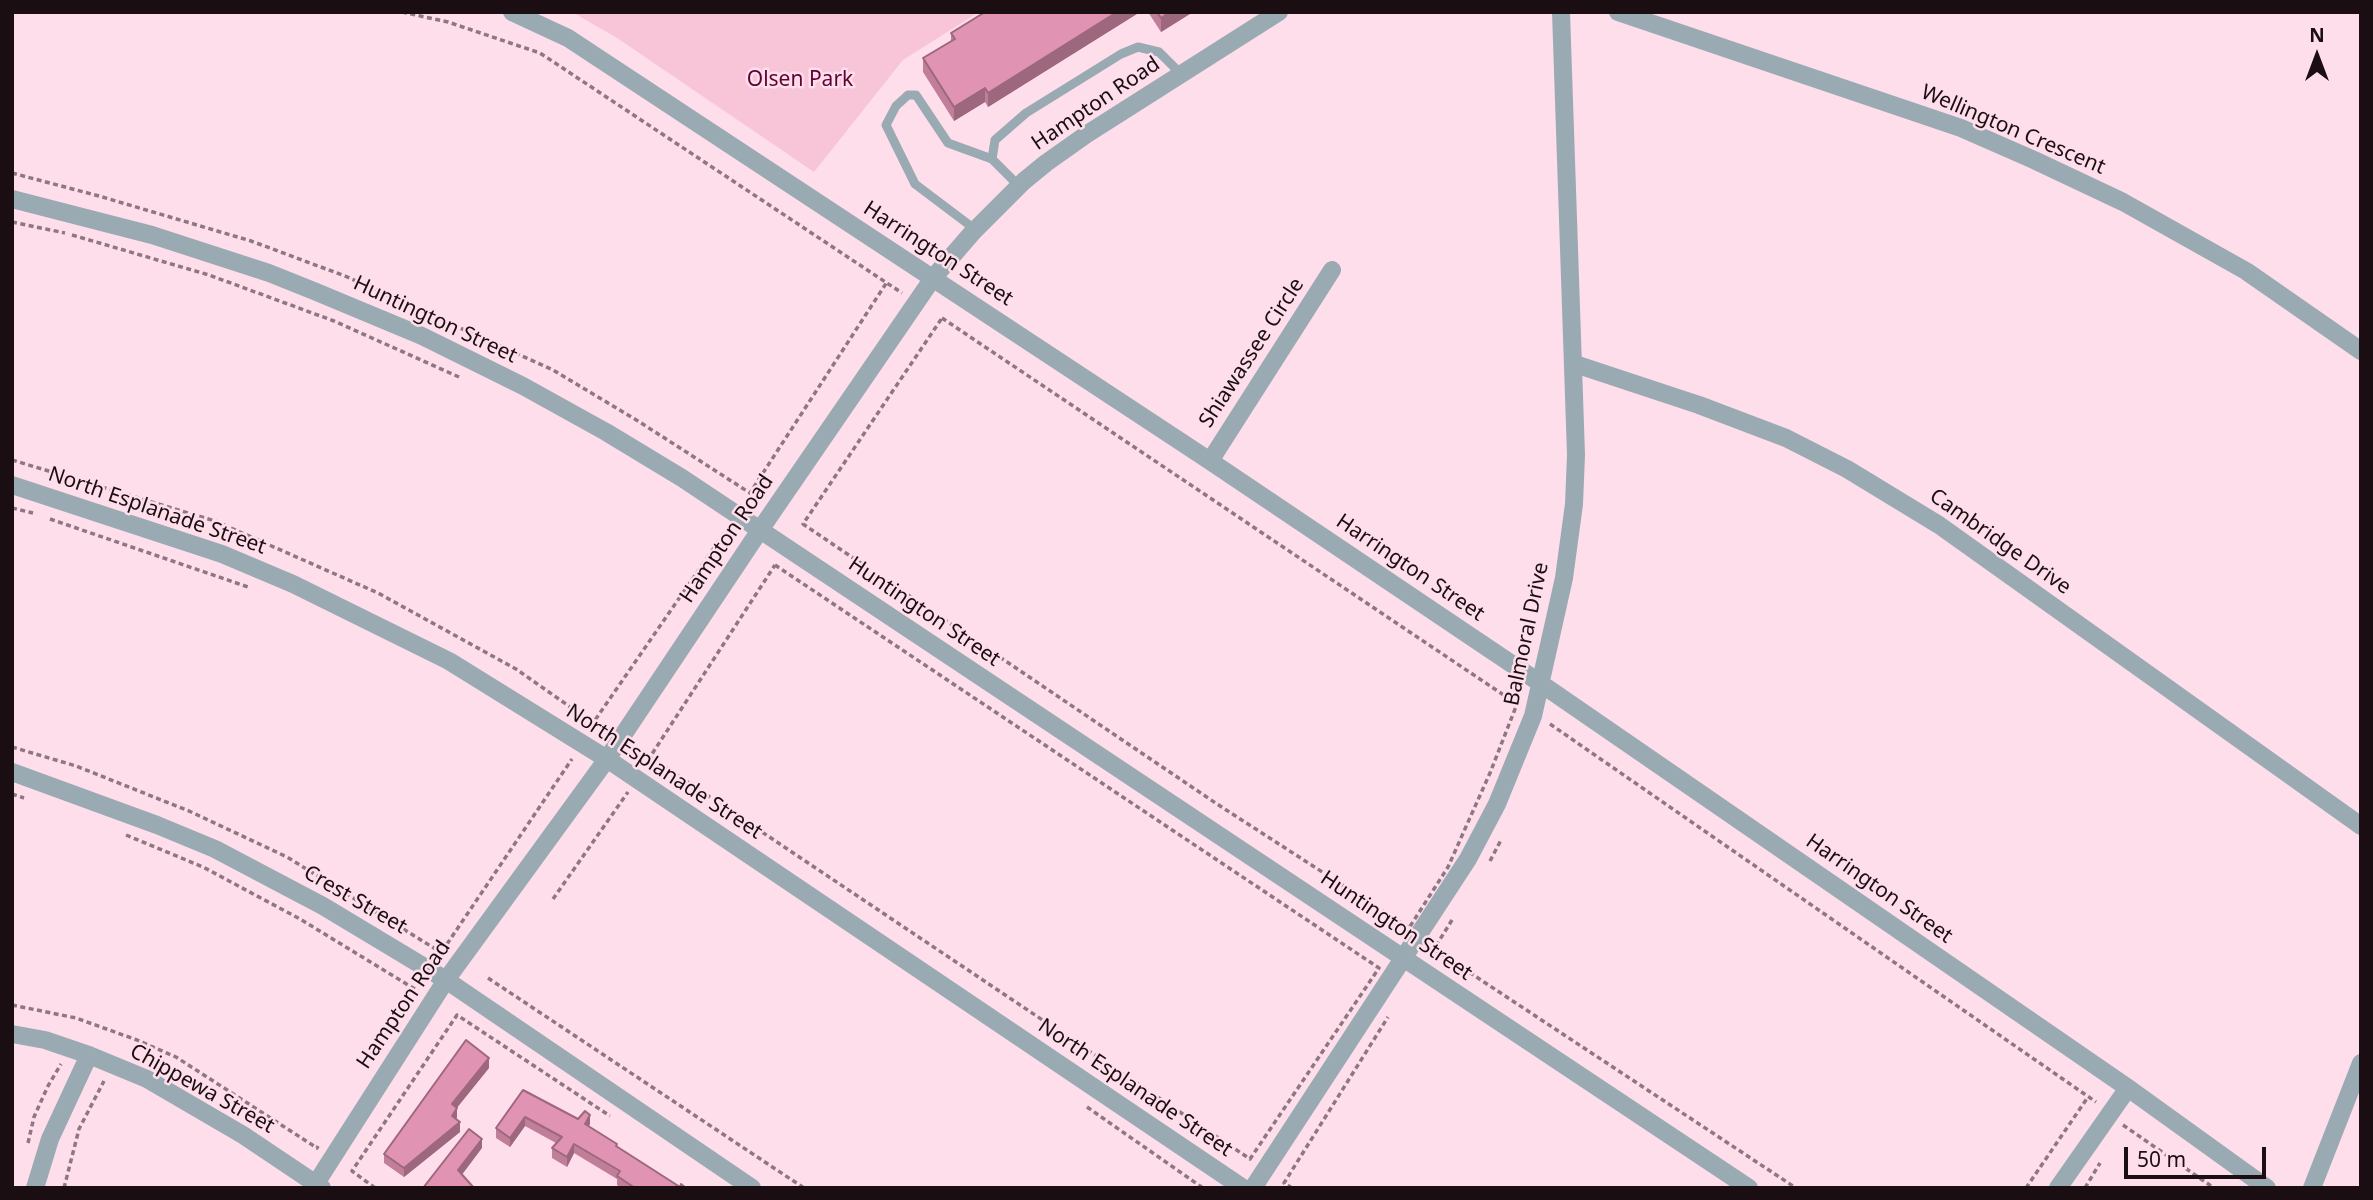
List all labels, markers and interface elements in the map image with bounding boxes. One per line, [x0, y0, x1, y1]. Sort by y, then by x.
north arrow [2282, 21, 2352, 91]
text: N [2309, 22, 2325, 48]
street label: Hampton Road [1027, 52, 1165, 156]
park label: Olsen Park [747, 67, 853, 93]
street label: Wellington Crescent [1917, 80, 2109, 180]
street label: Harrington Street [858, 196, 1018, 312]
street label: Huntington Street [349, 271, 521, 369]
street label: Shiawassee Circle [1194, 273, 1310, 433]
street label: North Esplanade Street [45, 462, 269, 560]
street label: Hampton Road [675, 470, 779, 608]
street label: Cambridge Drive [1924, 484, 2076, 600]
street label: Harrington Street [1331, 509, 1489, 627]
street label: Huntington Street [843, 552, 1005, 672]
street label: Balmoral Drive [1499, 560, 1555, 708]
street label: North Esplanade Street [561, 699, 767, 845]
street label: Harrington Street [1801, 829, 1957, 949]
street label: Crest Street [299, 860, 411, 940]
street label: Huntington Street [1315, 866, 1477, 986]
street label: Hampton Road [352, 936, 456, 1074]
street label: North Esplanade Street [1033, 1014, 1237, 1162]
street label: Chippewa Street [125, 1039, 279, 1139]
scale bar [2128, 1134, 2270, 1178]
text: 50 m [2137, 1145, 2186, 1173]

